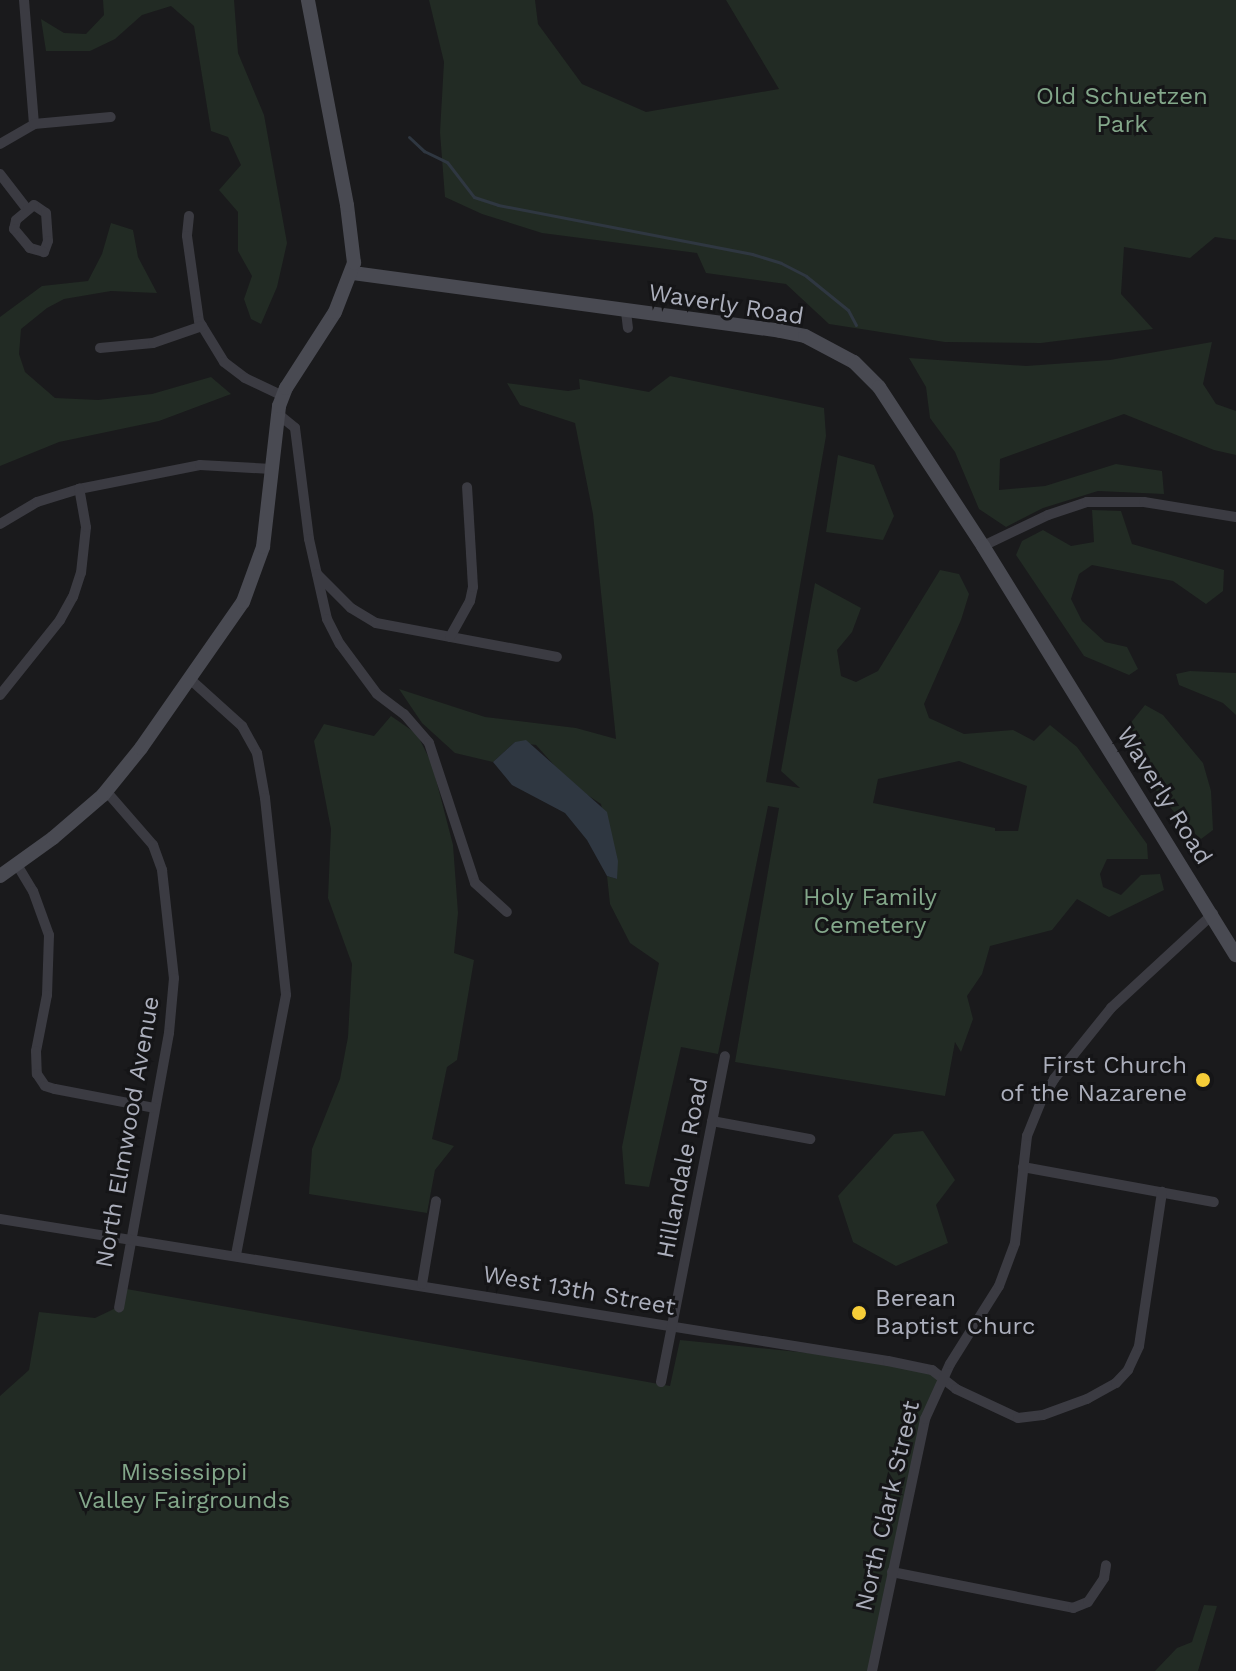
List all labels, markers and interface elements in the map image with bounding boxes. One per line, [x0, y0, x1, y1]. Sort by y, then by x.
park label: Old Schuetzen Park [1036, 83, 1208, 139]
street label: Waverly Road [646, 278, 806, 332]
street label: Waverly Road [1110, 722, 1218, 870]
park label: Holy Family Cemetery [803, 884, 937, 940]
street label: North Elmwood Avenue [90, 994, 166, 1270]
place label: First Church of the Nazarene [999, 1052, 1187, 1108]
marker: First Church of the Nazarene [1194, 1071, 1212, 1089]
street label: Hillandale Road [651, 1075, 715, 1261]
street label: West 13th Street [480, 1260, 678, 1322]
place label: Berean Baptist Churc [875, 1285, 1035, 1341]
marker: Berean Baptist Churc [850, 1304, 868, 1322]
street label: North Clark Street [850, 1398, 926, 1614]
park label: Mississippi Valley Fairgrounds [78, 1459, 290, 1515]

